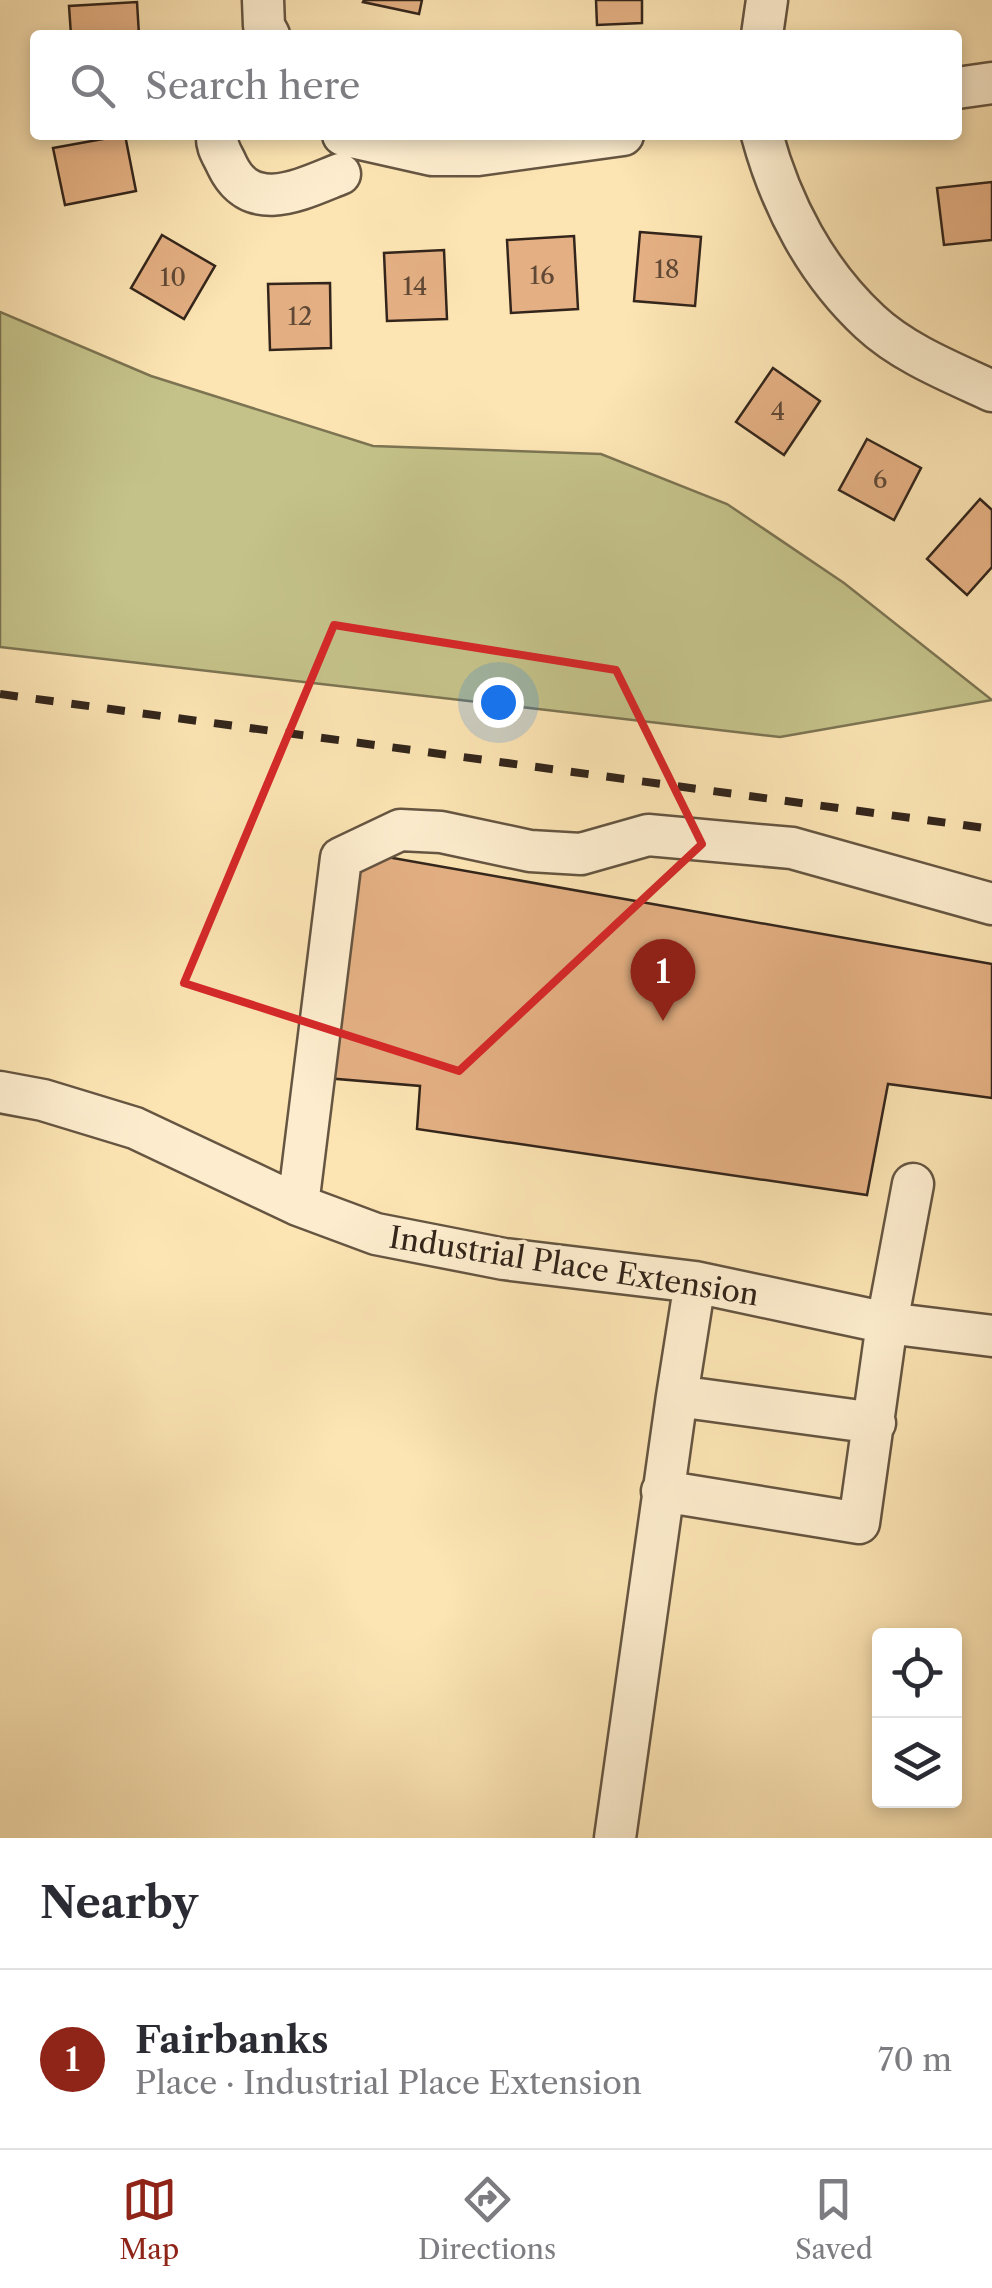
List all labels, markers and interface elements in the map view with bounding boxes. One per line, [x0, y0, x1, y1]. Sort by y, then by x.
search box [30, 30, 962, 140]
icon: search [65, 58, 120, 113]
text: Search here [145, 62, 360, 109]
house number: 18 [654, 254, 680, 285]
house number: 16 [529, 260, 555, 291]
house number: 10 [160, 262, 186, 293]
house number: 14 [403, 271, 427, 302]
house number: 12 [288, 301, 312, 332]
house number: 4 [771, 396, 785, 427]
house number: 6 [873, 464, 887, 495]
your location [473, 677, 524, 728]
pin: 1 [630, 938, 696, 1021]
street label: Industrial Place Extension [387, 1219, 762, 1314]
map controls [872, 1628, 962, 1808]
button: locate [872, 1628, 962, 1718]
button: layers [872, 1718, 962, 1808]
text: Nearby [40, 1877, 198, 1929]
text: Fairbanks [135, 2016, 329, 2063]
text: 1 [65, 2040, 80, 2079]
text: 70 m [878, 2040, 952, 2079]
text: Place · Industrial Place Extension [135, 2063, 642, 2102]
tab: Map [119, 2172, 179, 2266]
tab: Directions [418, 2172, 556, 2266]
tab: Saved [795, 2172, 873, 2266]

